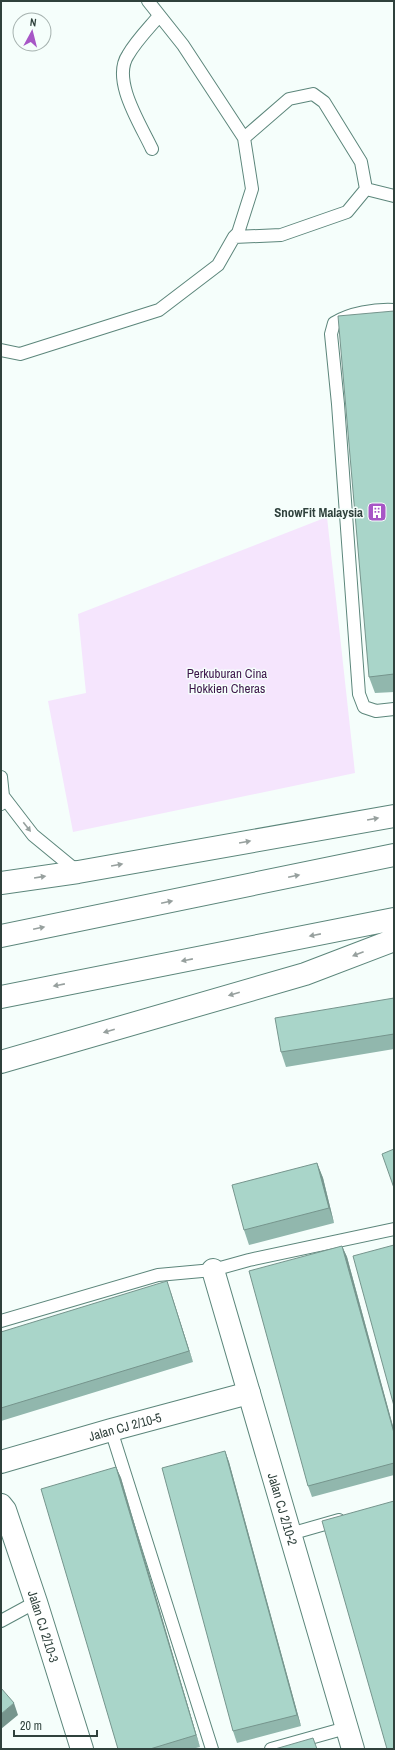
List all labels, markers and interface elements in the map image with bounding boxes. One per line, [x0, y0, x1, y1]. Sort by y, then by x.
north arrow [12, 12, 52, 52]
text: N [29, 15, 37, 29]
building icon: SnowFit Malaysia [366, 501, 388, 523]
place label: SnowFit Malaysia [274, 504, 363, 521]
park label: Perkuburan Cina Hokkien Cheras [187, 665, 267, 697]
one-way arrow [367, 816, 379, 822]
one-way arrow [22, 822, 31, 833]
one-way arrow [239, 839, 251, 845]
one-way arrow [111, 862, 123, 868]
one-way arrow [288, 872, 300, 878]
one-way arrow [33, 874, 46, 880]
one-way arrow [160, 899, 173, 905]
one-way arrow [33, 925, 45, 931]
one-way arrow [308, 932, 321, 938]
one-way arrow [351, 951, 363, 957]
one-way arrow [181, 958, 193, 964]
one-way arrow [53, 983, 66, 989]
one-way arrow [228, 991, 240, 997]
one-way arrow [103, 1028, 115, 1034]
street label: Jalan CJ 2/10-5 [87, 1408, 163, 1445]
street label: Jalan CJ 2/10-2 [264, 1471, 302, 1547]
street label: Jalan CJ 2/10-3 [24, 1588, 63, 1665]
scale bar [14, 1712, 97, 1738]
text: 20 m [20, 1718, 42, 1734]

